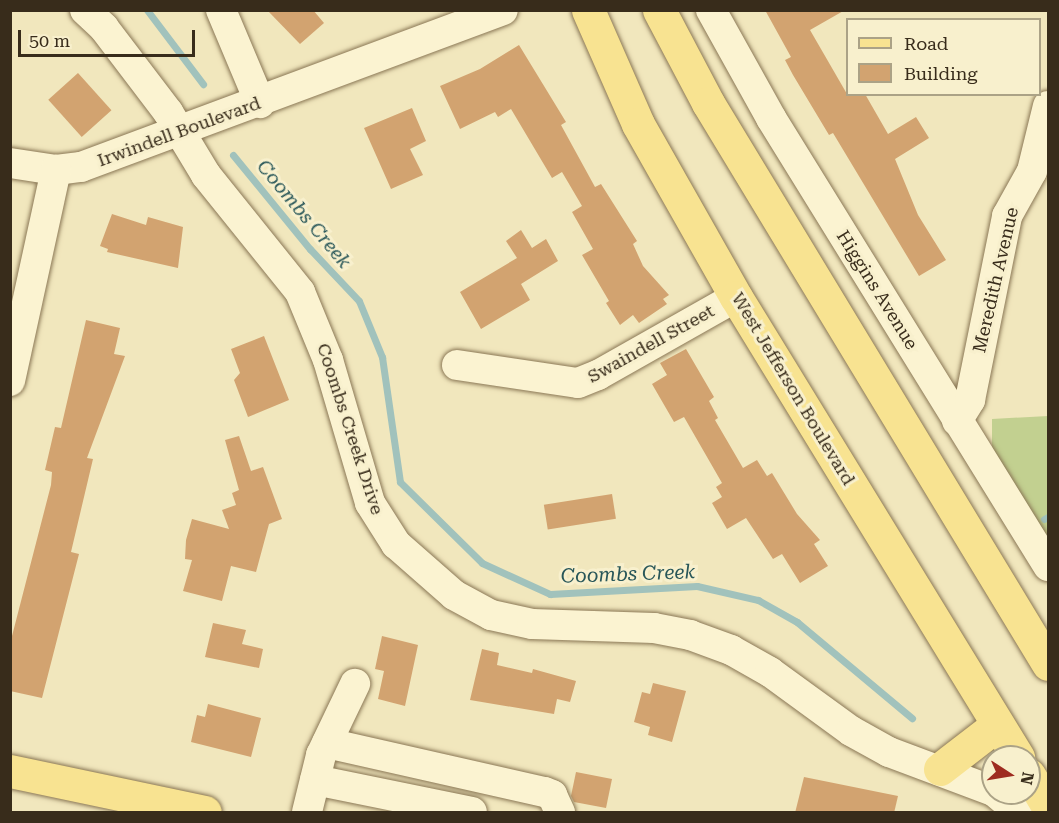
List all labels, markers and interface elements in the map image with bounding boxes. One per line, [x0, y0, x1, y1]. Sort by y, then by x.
scale bar [21, 18, 198, 56]
legend [846, 18, 1041, 96]
text: 50 m [29, 30, 70, 51]
text: Road [904, 33, 948, 54]
text: Building [904, 63, 978, 84]
street label: Irwindell Boulevard [95, 92, 263, 172]
water label: Coombs Creek [252, 155, 356, 273]
street label: Meredith Avenue [969, 205, 1023, 355]
street label: Higgins Avenue [832, 226, 922, 354]
street label: West Jefferson Boulevard [727, 289, 859, 489]
street label: Swaindell Street [584, 300, 718, 388]
street label: Coombs Creek Drive [312, 341, 388, 517]
water label: Coombs Creek [560, 560, 696, 588]
north arrow [981, 745, 1041, 805]
text: N [1017, 770, 1038, 786]

